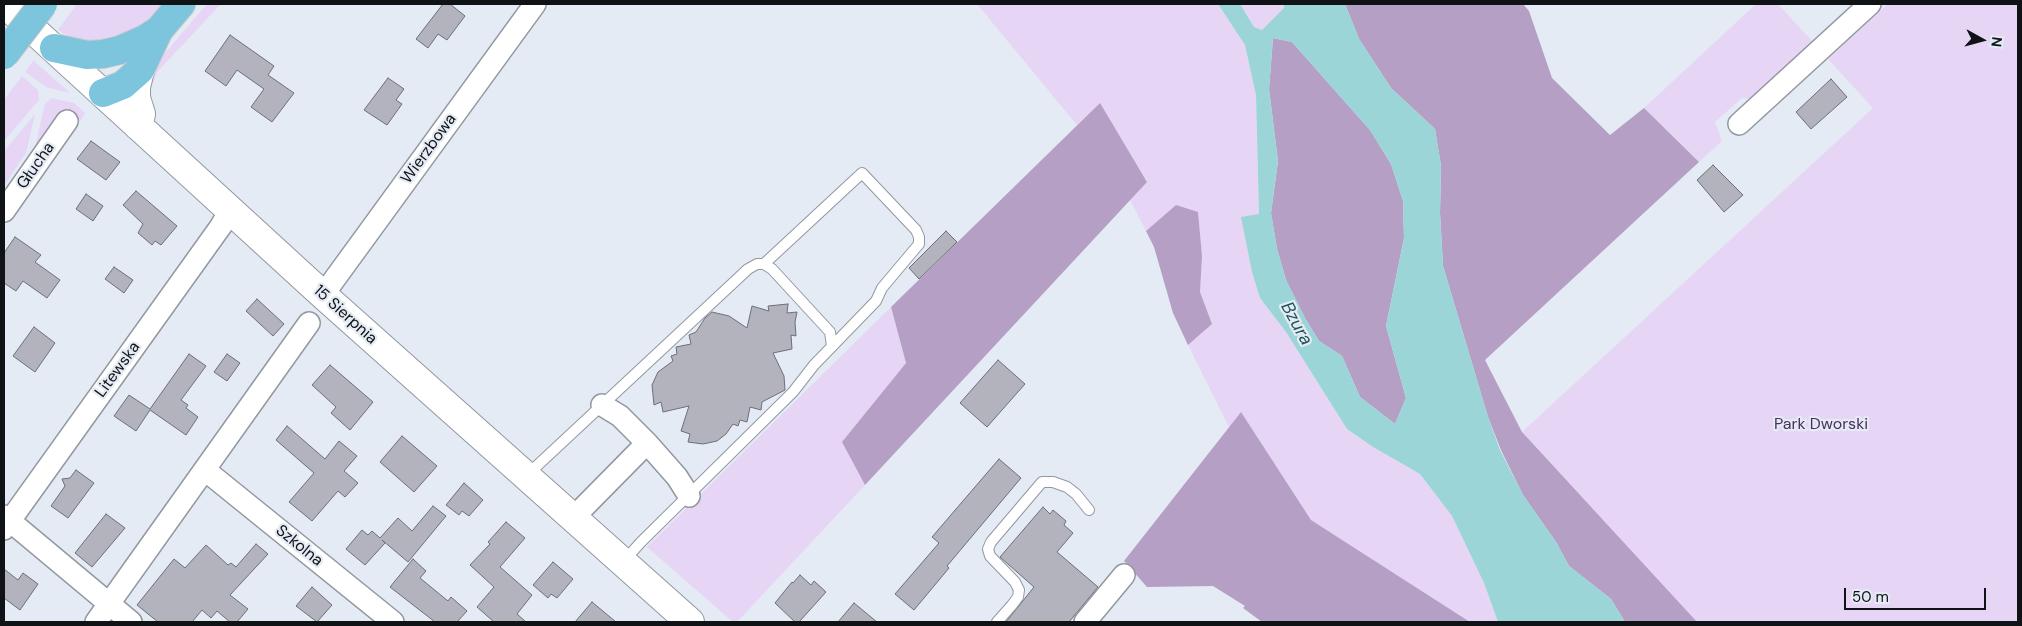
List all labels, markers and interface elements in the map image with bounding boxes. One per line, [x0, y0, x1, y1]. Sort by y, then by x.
north arrow [1957, 15, 2007, 65]
text: N [1987, 36, 2006, 48]
street label: Wierzbowa [397, 110, 461, 188]
street label: Głucha [13, 139, 59, 193]
street label: 15 Sierpnia [309, 281, 381, 349]
water label: Bzura [1275, 299, 1317, 349]
street label: Litewska [91, 338, 145, 402]
park label: Park Dworski [1774, 415, 1868, 435]
street label: Szkolna [272, 521, 326, 571]
scale bar [1847, 578, 1990, 610]
text: 50 m [1852, 587, 1889, 607]

